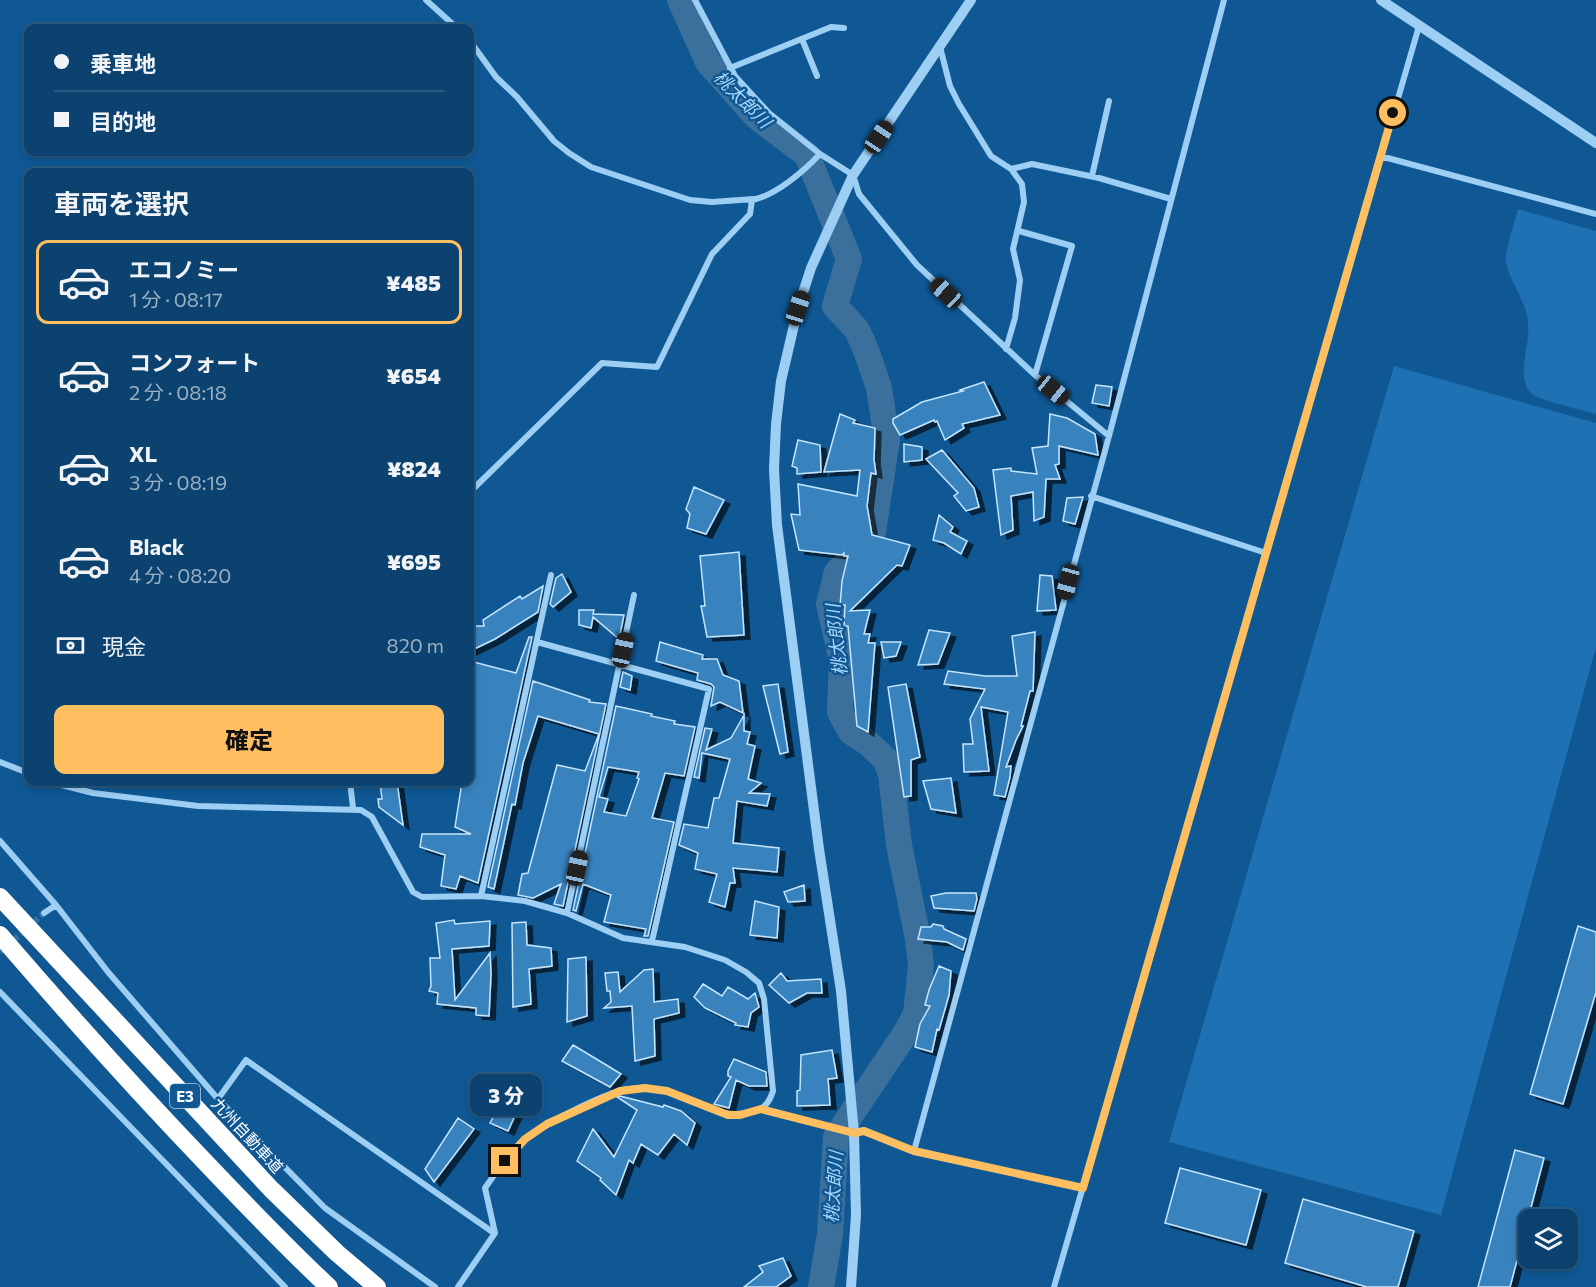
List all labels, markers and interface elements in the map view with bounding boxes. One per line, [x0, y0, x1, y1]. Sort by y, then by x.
text: 乗車地 [90, 50, 156, 77]
water label: 桃太郎川 [710, 66, 778, 134]
route start [1379, 99, 1406, 126]
text: 目的地 [90, 108, 156, 135]
car [861, 117, 897, 157]
text: 車両を選択 [54, 187, 189, 220]
icon: car [57, 255, 111, 309]
text: エコノミー [129, 256, 239, 283]
text: ¥485 [386, 269, 441, 296]
car [927, 274, 965, 312]
text: 1 分 · 08:17 [129, 287, 223, 311]
car [784, 288, 812, 328]
icon: car [57, 348, 111, 402]
text: コンフォート [129, 349, 260, 376]
text: ¥654 [386, 362, 441, 389]
car [1033, 372, 1073, 408]
text: 2 分 · 08:18 [129, 380, 227, 404]
text: XL [129, 440, 157, 467]
icon: car [57, 441, 111, 495]
text: ¥824 [387, 455, 441, 482]
text: 3 分 · 08:19 [129, 470, 227, 494]
text: Black [129, 533, 184, 560]
icon: car [57, 534, 111, 588]
text: ¥695 [387, 548, 441, 575]
car [1055, 562, 1081, 602]
text: 4 分 · 08:20 [129, 563, 231, 587]
water label: 桃太郎川 [821, 601, 851, 677]
icon: cash [54, 629, 87, 662]
car [610, 631, 636, 669]
text: 現金 [102, 633, 146, 660]
text: 820 m [387, 633, 444, 657]
button: 確定 [54, 705, 444, 774]
car [564, 849, 590, 887]
callout: 3 分 [469, 1074, 541, 1116]
text: 3 分 [488, 1083, 524, 1107]
road number: E3 [170, 1084, 200, 1108]
street label: 九州自動車道 [208, 1093, 288, 1177]
route end [491, 1147, 518, 1174]
water label: 桃太郎川 [820, 1148, 847, 1224]
map controls [1518, 1209, 1578, 1269]
button: layers [1518, 1209, 1578, 1269]

